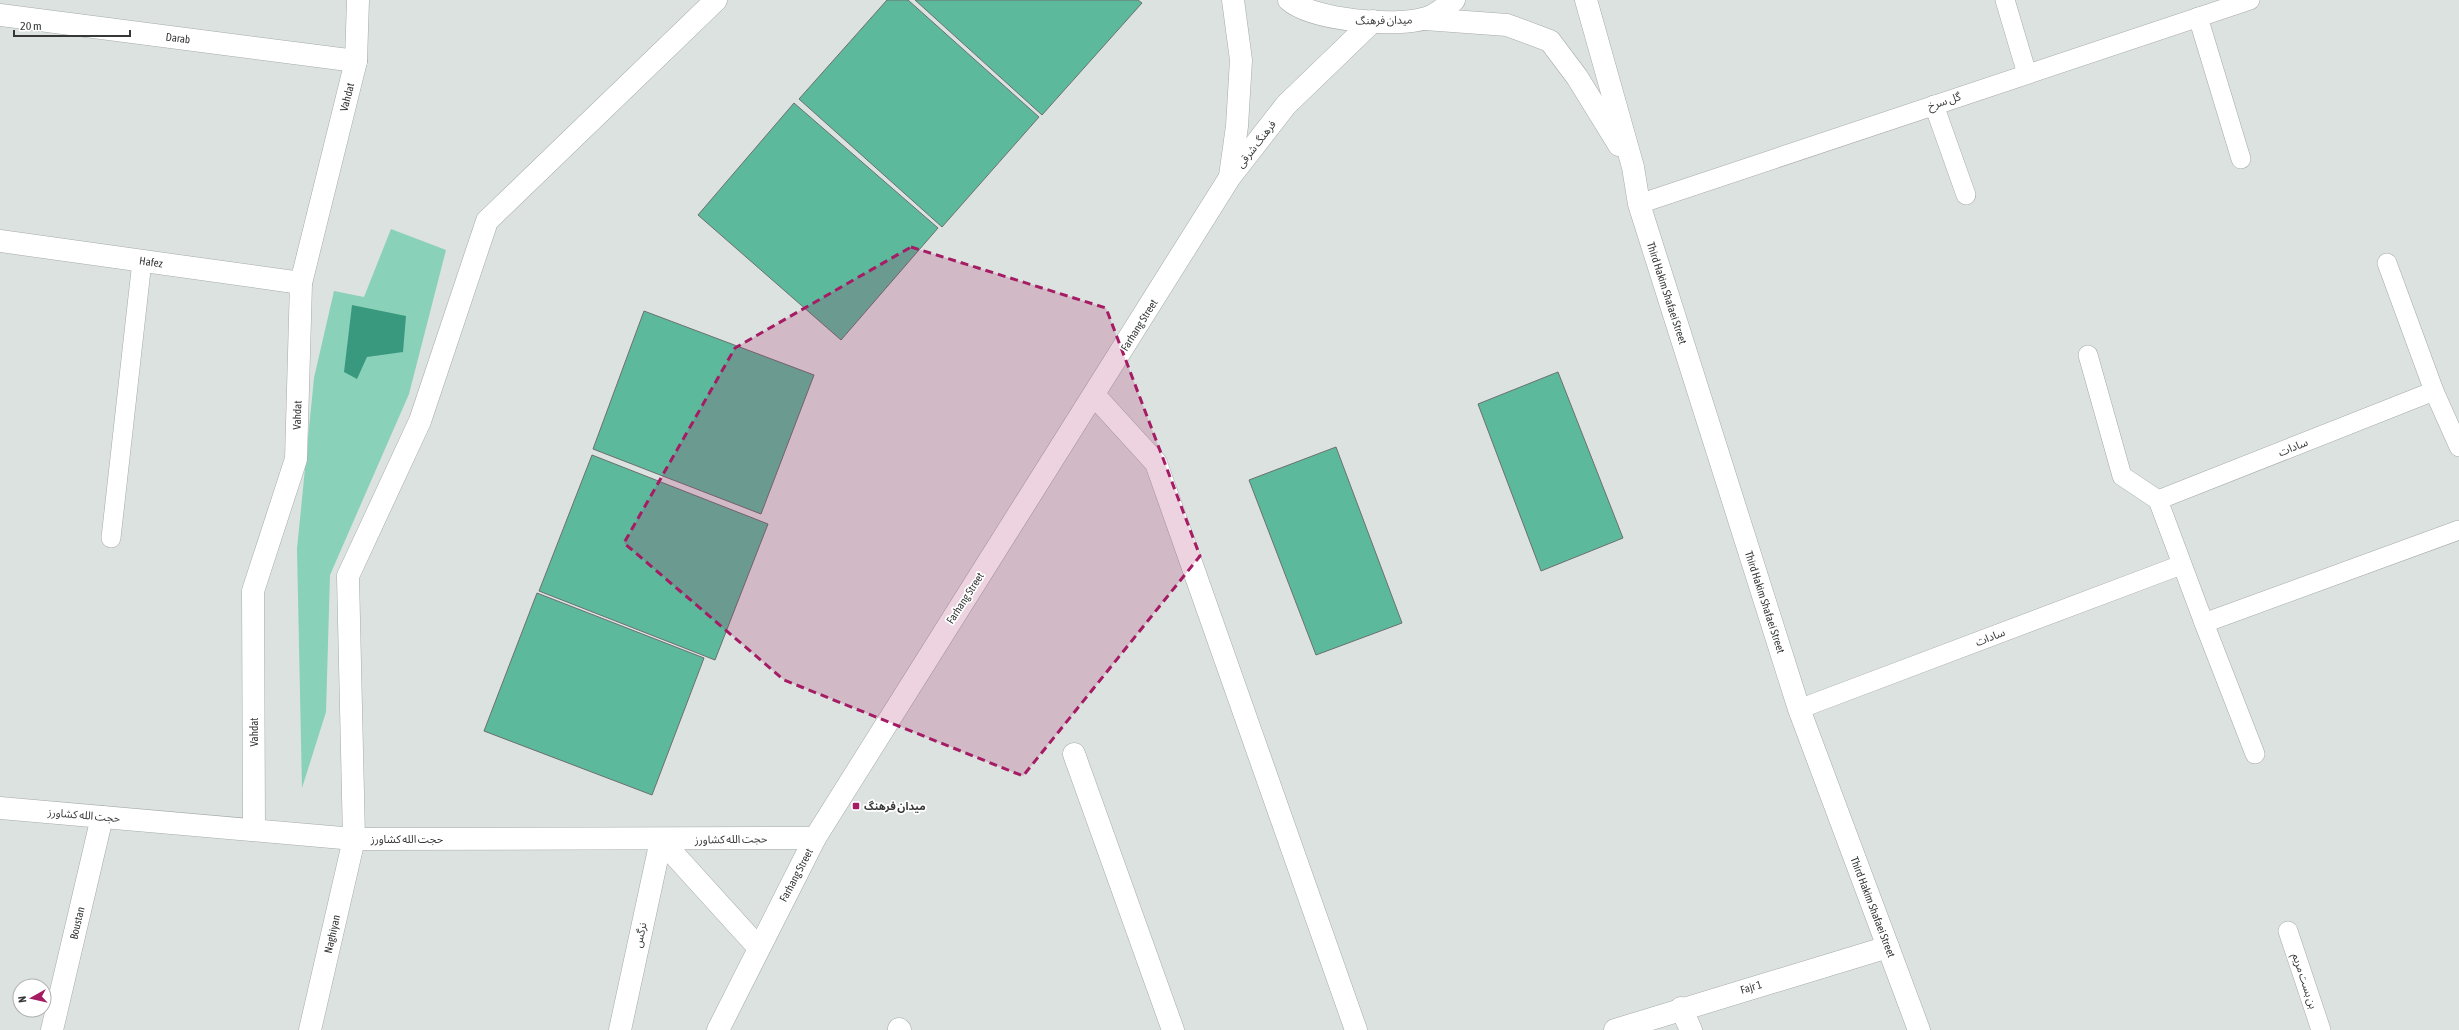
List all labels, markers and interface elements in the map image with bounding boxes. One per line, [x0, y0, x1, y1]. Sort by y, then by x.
scale bar [14, 12, 130, 38]
street label: میدان فرهنگ [1355, 13, 1413, 28]
text: 20 m [20, 19, 42, 33]
street label: Darab [165, 31, 191, 45]
street label: Vahdat [338, 81, 356, 113]
street label: گل سرخ [1926, 90, 1963, 114]
street label: فرهنگ شرقی [1234, 118, 1279, 171]
street label: Third Hakim Shafaei Street [1645, 240, 1689, 346]
street label: Hafez [139, 254, 164, 270]
street label: Farhang Street [1118, 297, 1160, 353]
street label: Vahdat [290, 400, 304, 430]
street label: سادات [2277, 436, 2310, 458]
street label: Third Hakim Shafaei Street [1743, 549, 1787, 655]
street label: Farhang Street [944, 570, 986, 626]
street label: سادات [1974, 626, 2007, 648]
street label: Vahdat [248, 717, 260, 747]
place label: میدان فرهنگ [864, 800, 926, 813]
marker: میدان فرهنگ [851, 801, 861, 811]
street label: حجت الله کشاورز [46, 806, 121, 825]
street label: حجت الله کشاورز [694, 832, 768, 847]
street label: حجت الله کشاورز [370, 833, 444, 846]
street label: Farhang Street [777, 846, 815, 904]
street label: Third Hakim Shafaei Street [1848, 855, 1898, 959]
street label: Boustan [67, 905, 87, 941]
street label: Naghiyan [322, 914, 342, 954]
street label: نرگس [631, 921, 649, 949]
street label: بن بست مریم [2288, 952, 2320, 1011]
north arrow [12, 978, 52, 1018]
street label: Fajr 1 [1739, 978, 1763, 996]
text: N [16, 995, 28, 1003]

